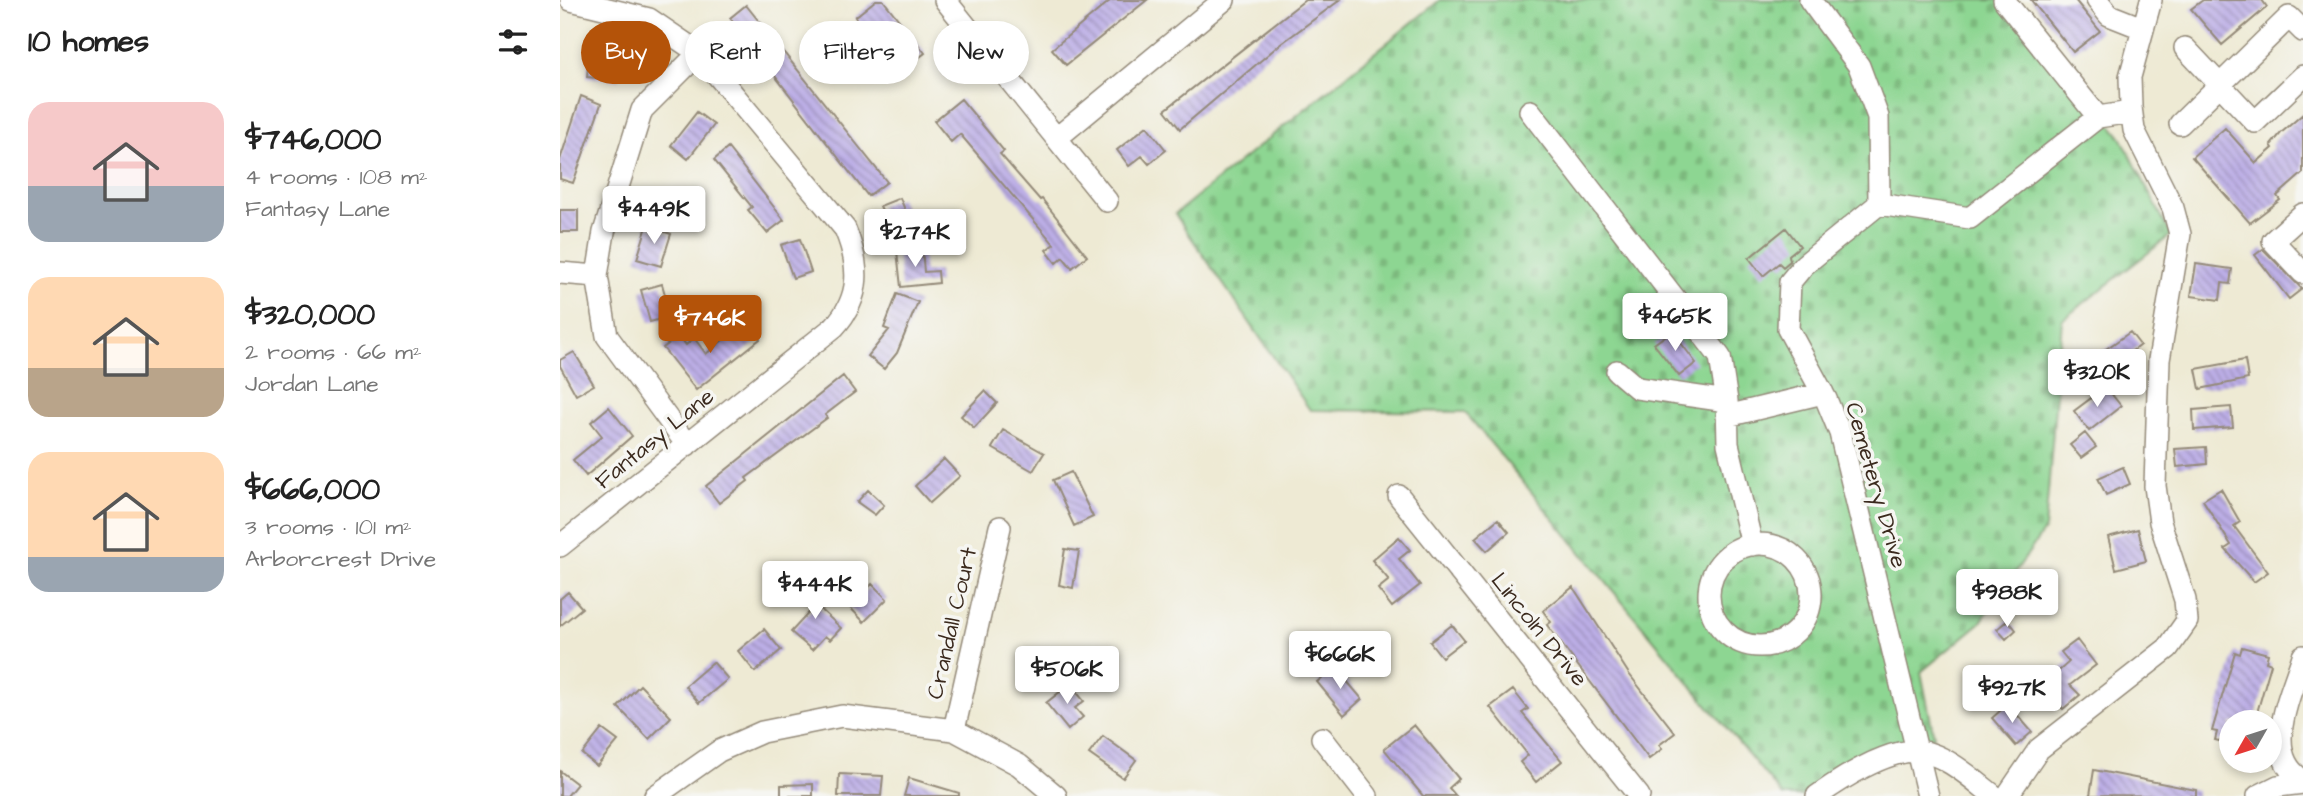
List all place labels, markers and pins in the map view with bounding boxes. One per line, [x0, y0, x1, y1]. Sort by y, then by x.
pin: $449K [605, 187, 703, 246]
pin: $274K [866, 210, 964, 269]
pin: $465K [1626, 294, 1724, 353]
pin: $746K [661, 296, 759, 355]
pin: $320K [2048, 350, 2146, 409]
pin: $444K [766, 562, 864, 621]
pin: $988K [1958, 570, 2056, 629]
pin: $666K [1291, 632, 1389, 691]
pin: $506K [1018, 646, 1116, 706]
pin: $927K [1963, 666, 2061, 725]

